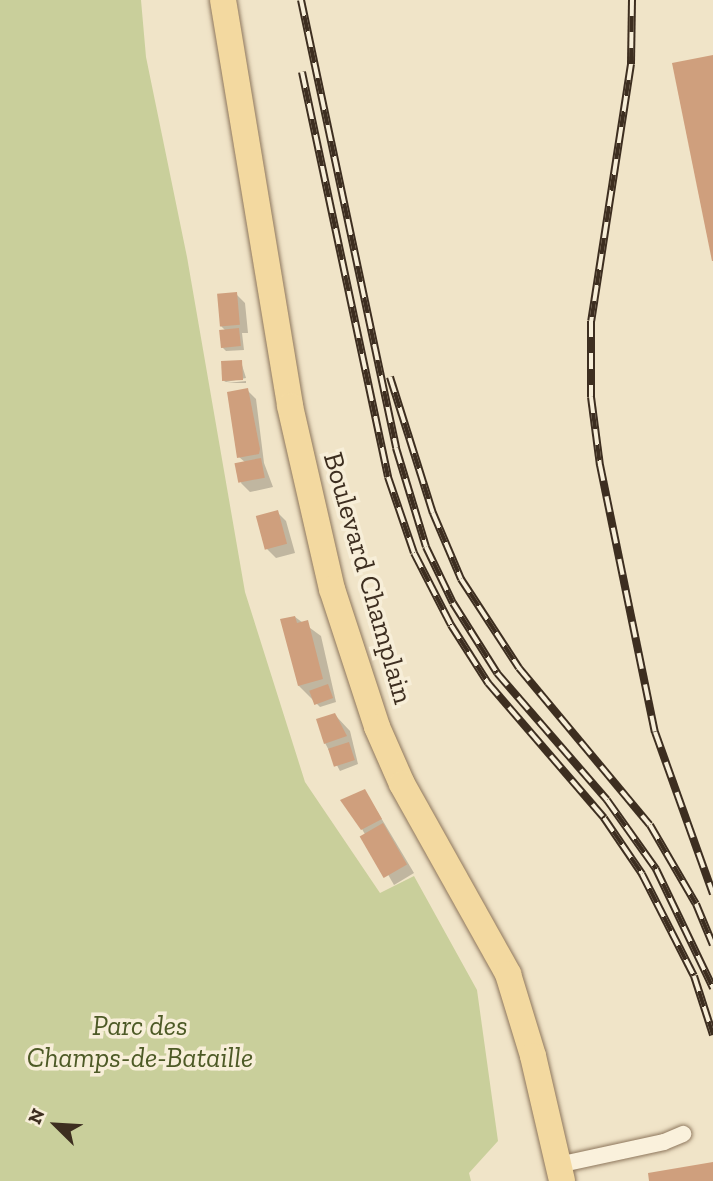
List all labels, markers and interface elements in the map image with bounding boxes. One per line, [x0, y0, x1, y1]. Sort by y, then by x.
street label: Boulevard Champlain [316, 448, 420, 708]
park label: Parc des Champs-de-Bataille [27, 1009, 253, 1075]
north arrow [21, 1090, 91, 1160]
text: N [23, 1105, 50, 1128]

